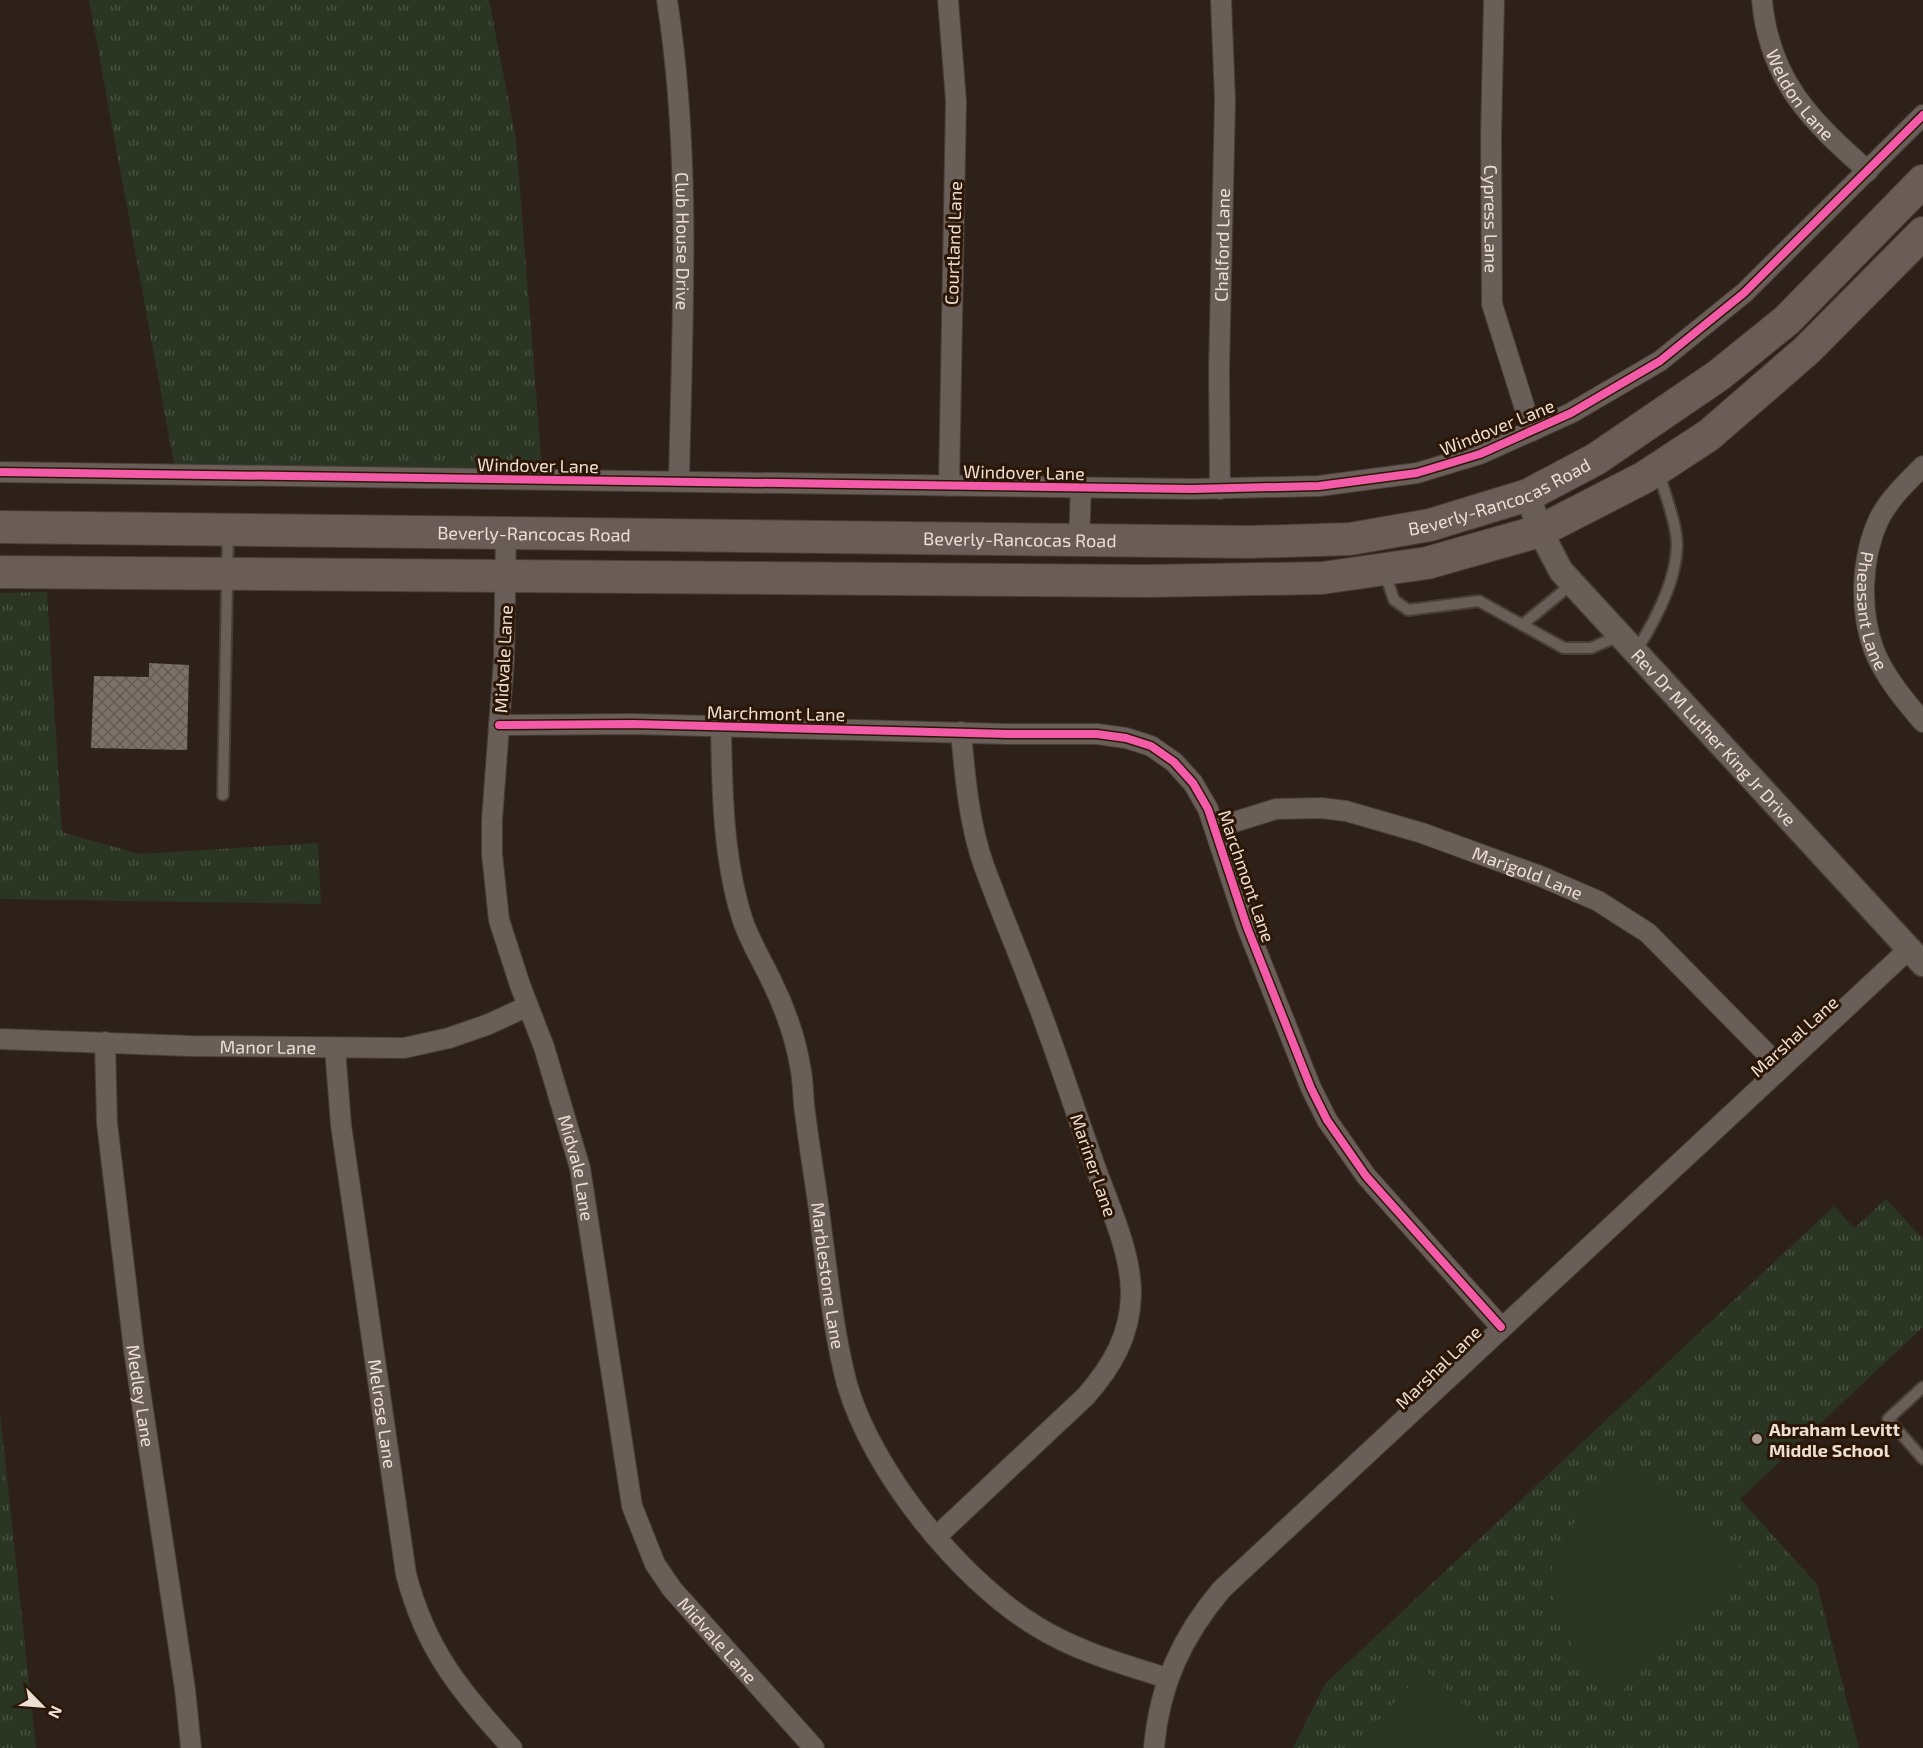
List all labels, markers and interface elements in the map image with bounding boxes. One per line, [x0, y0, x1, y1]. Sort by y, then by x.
street label: Weldon Lane [1762, 46, 1839, 145]
street label: Cypress Lane [1480, 165, 1503, 273]
street label: Club House Drive [671, 172, 695, 311]
street label: Courtland Lane [940, 181, 966, 305]
street label: Chalford Lane [1210, 188, 1234, 302]
street label: Windover Lane [1436, 394, 1558, 460]
street label: Windover Lane [477, 453, 599, 477]
street label: Beverly-Rancocas Road [1406, 453, 1594, 540]
street label: Windover Lane [963, 460, 1085, 484]
street label: Beverly-Rancocas Road [437, 521, 631, 546]
street label: Beverly-Rancocas Road [923, 527, 1117, 551]
street label: Pheasant Lane [1853, 550, 1893, 674]
street label: Midvale Lane [489, 604, 517, 714]
street label: Rev Dr M Luther King Jr Drive [1627, 644, 1801, 830]
street label: Marchmont Lane [707, 701, 845, 725]
street label: Marchmont Lane [1214, 807, 1280, 945]
street label: Marigold Lane [1469, 841, 1586, 904]
street label: Marshal Lane [1746, 991, 1842, 1081]
street label: Manor Lane [219, 1035, 316, 1058]
street label: Mariner Lane [1066, 1111, 1122, 1219]
street label: Midvale Lane [554, 1112, 599, 1222]
street label: Marblestone Lane [807, 1201, 850, 1351]
street label: Marshal Lane [1391, 1321, 1485, 1413]
street label: Medley Lane [122, 1343, 159, 1449]
street label: Melrose Lane [364, 1358, 402, 1470]
place label: Abraham Levitt Middle School [1769, 1418, 1900, 1461]
marker: Abraham Levitt Middle School [1750, 1432, 1764, 1446]
street label: Midvale Lane [673, 1592, 762, 1688]
north arrow [12, 1676, 72, 1736]
text: N [45, 1703, 67, 1722]

